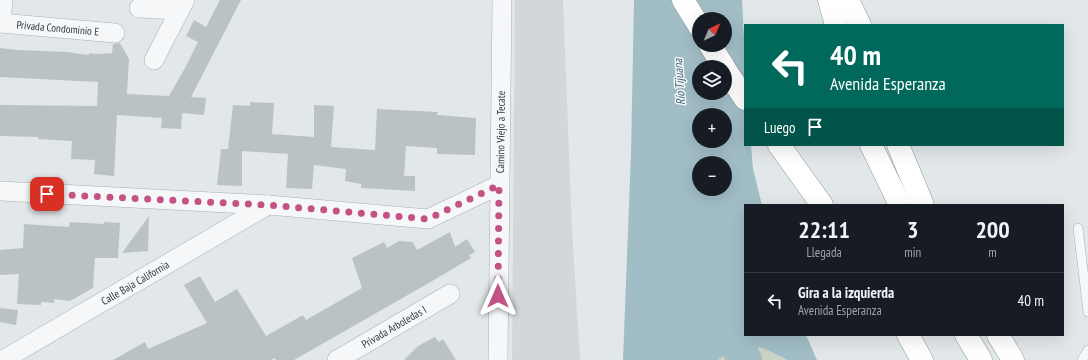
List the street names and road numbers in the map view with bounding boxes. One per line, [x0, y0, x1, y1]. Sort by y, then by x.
street label: Privada Condominio E [16, 17, 100, 39]
street label: Camino Viejo a Tecate [493, 90, 508, 173]
street label: Calle Baja California [99, 257, 172, 308]
street label: Privada Arboledas I [359, 302, 429, 351]

